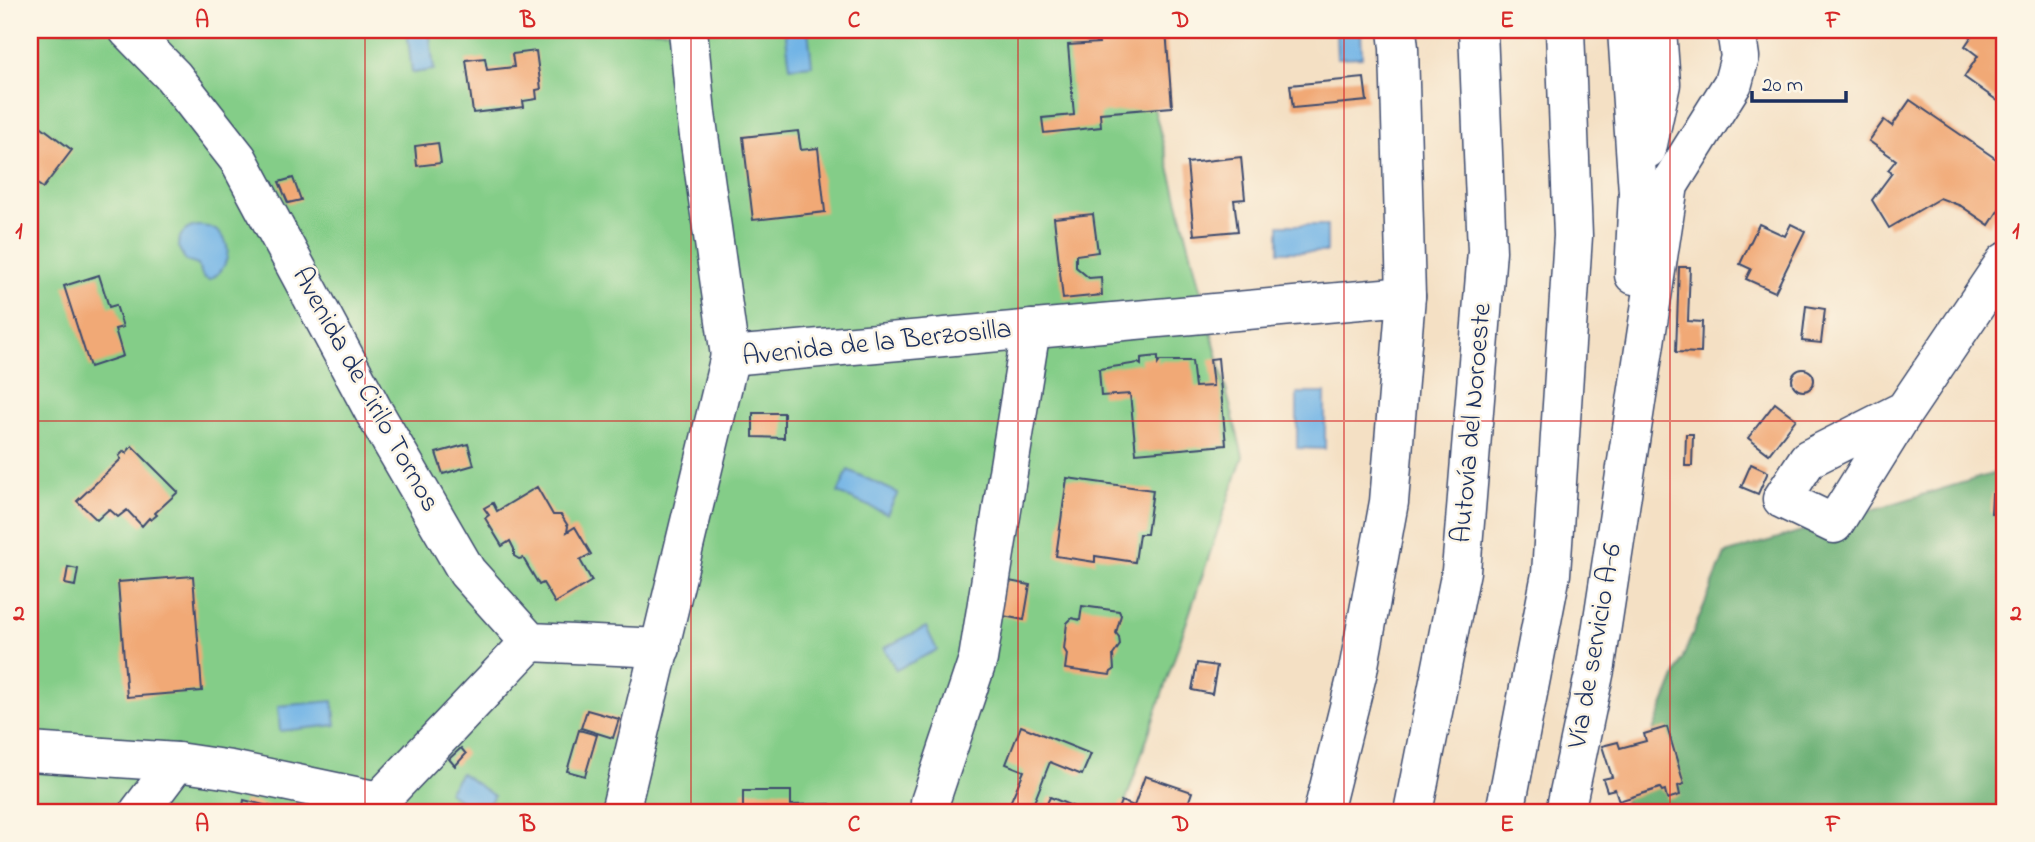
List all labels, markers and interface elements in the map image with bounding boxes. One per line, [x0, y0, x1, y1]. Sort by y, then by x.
text: A [195, 5, 209, 38]
text: B [519, 5, 536, 38]
text: C [848, 5, 861, 38]
text: D [1172, 5, 1189, 38]
text: E [1500, 5, 1514, 38]
text: F [1825, 5, 1841, 38]
scale bar [1752, 60, 1846, 104]
text: 20 m [1762, 71, 1803, 101]
text: 1 [15, 216, 23, 249]
text: 1 [2012, 216, 2020, 249]
street label: Avenida de Cirilo Tornos [281, 260, 449, 520]
street label: Autovía del Noroeste [1442, 301, 1504, 545]
street label: Avenida de la Berzosilla [740, 309, 1014, 379]
street label: Vía de servicio A-6 [1558, 540, 1634, 753]
text: 2 [12, 598, 25, 631]
text: 2 [2009, 598, 2022, 631]
text: A [195, 809, 209, 842]
text: B [519, 809, 536, 842]
text: C [848, 809, 861, 842]
text: D [1172, 809, 1189, 842]
text: E [1500, 809, 1514, 842]
text: F [1825, 809, 1841, 842]

